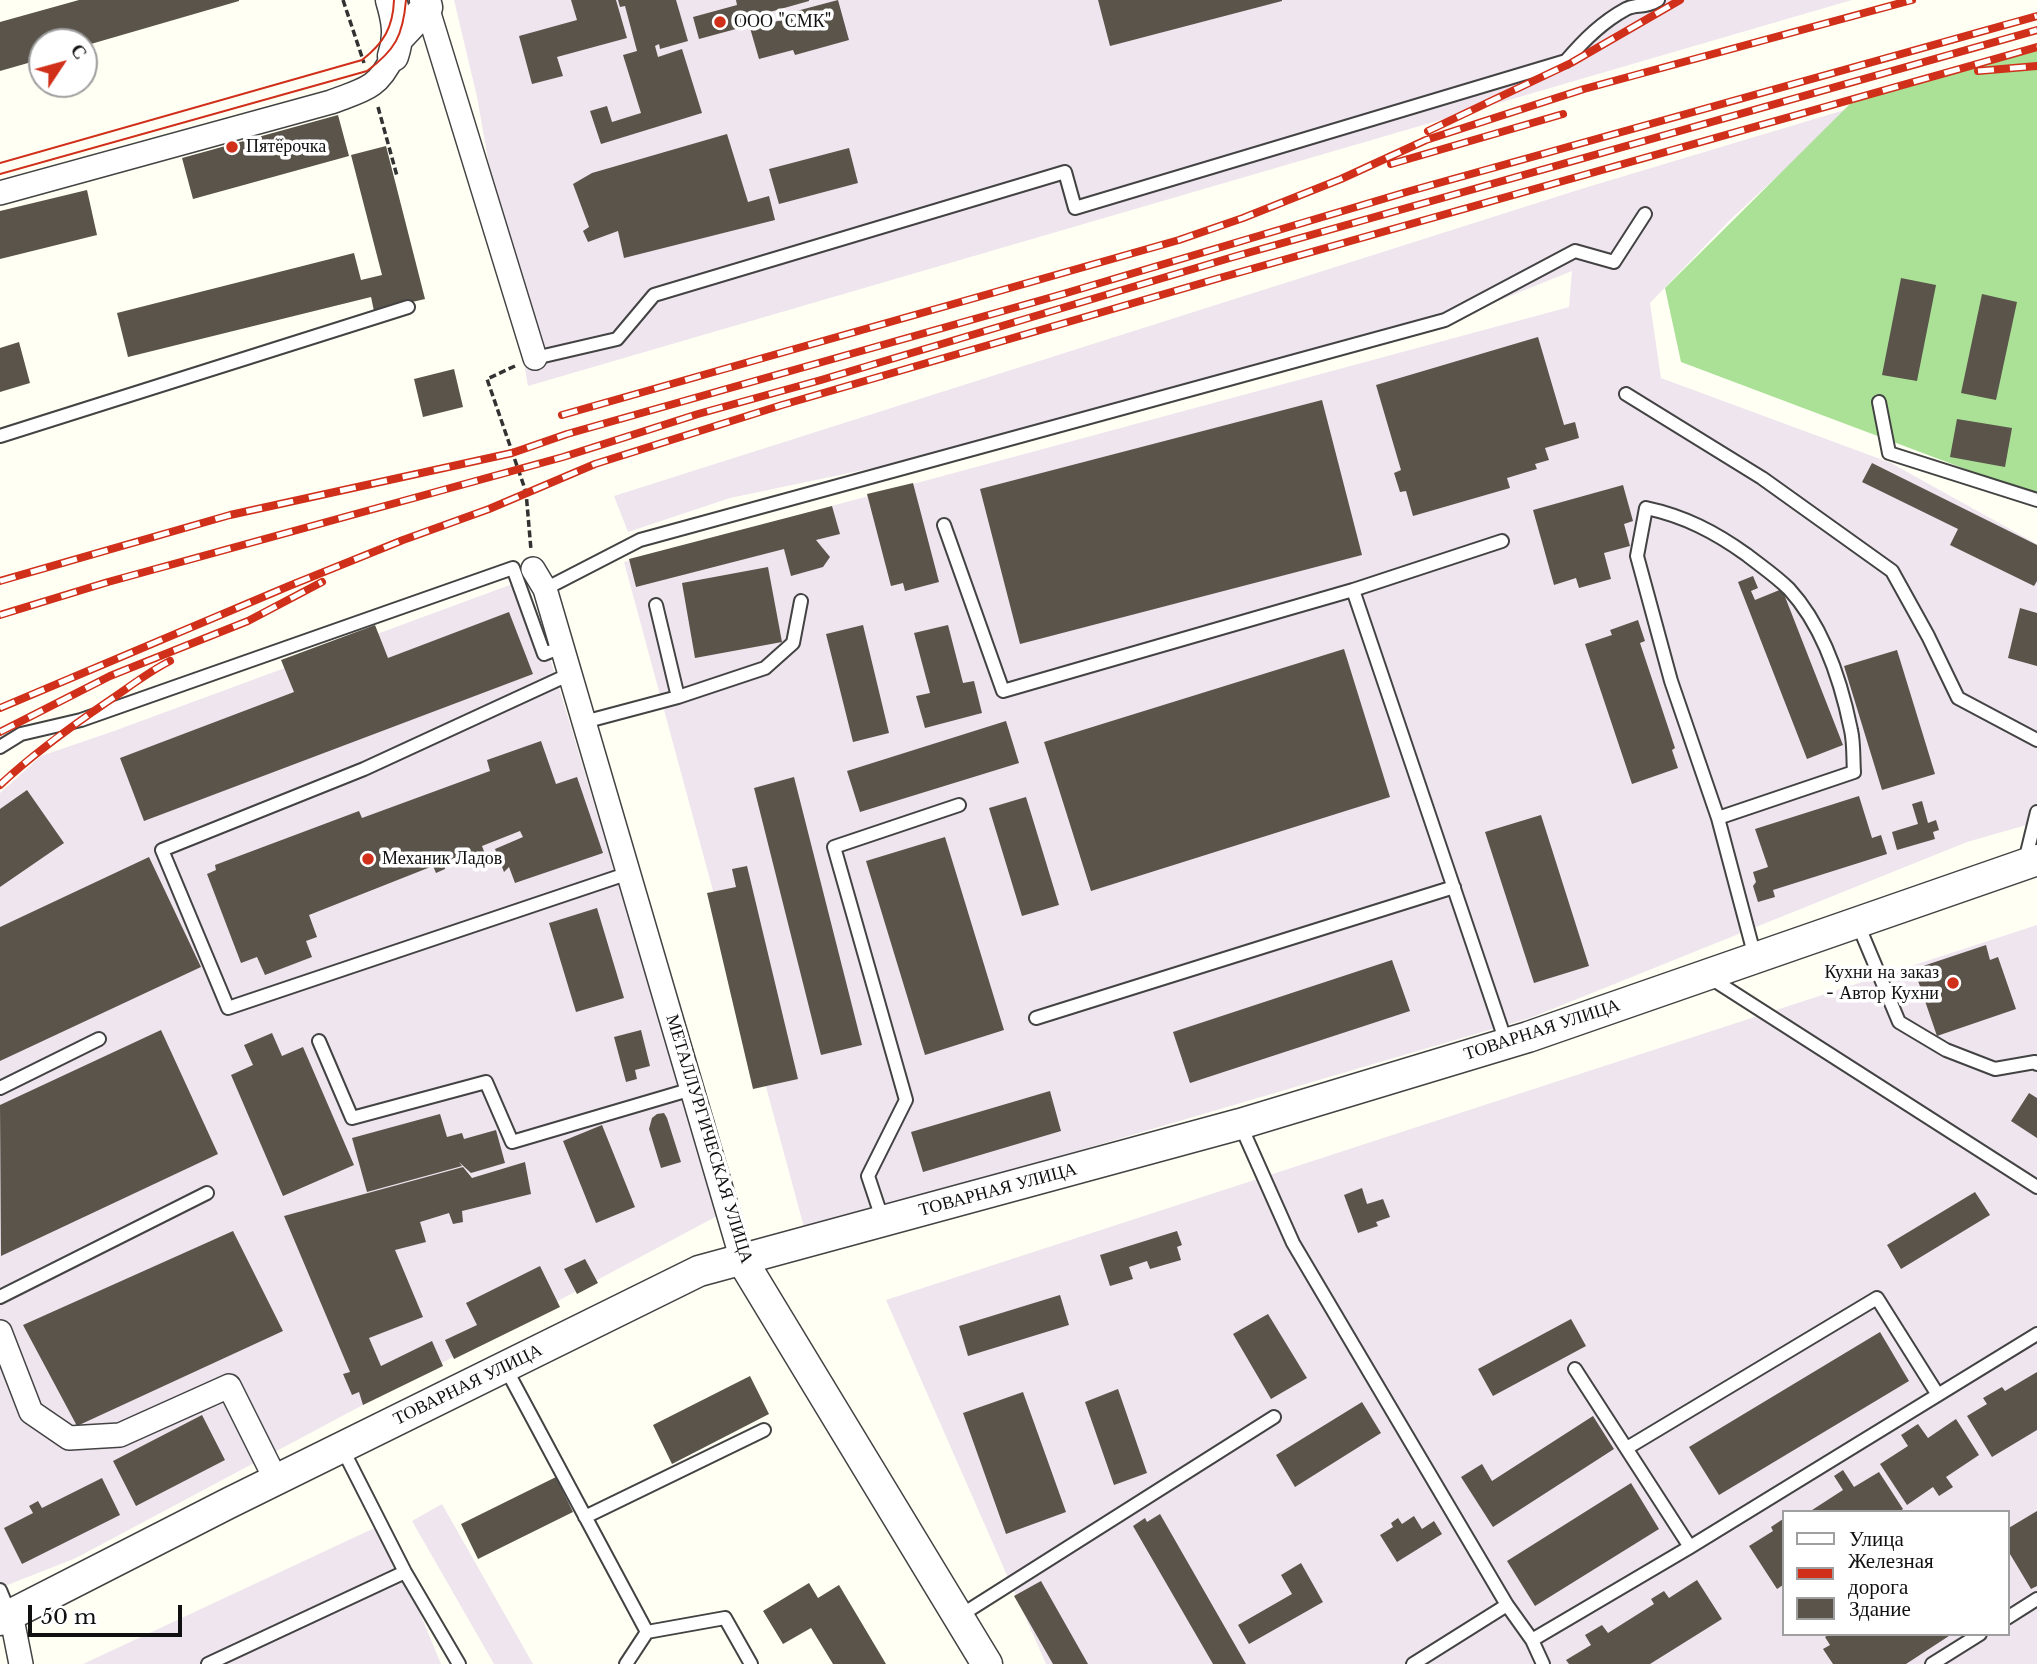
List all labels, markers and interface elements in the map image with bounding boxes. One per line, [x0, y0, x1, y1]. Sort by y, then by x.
place label: ООО "СМК" [734, 11, 831, 33]
marker: ООО "СМК" [712, 14, 728, 30]
north arrow [28, 28, 98, 98]
text: С [65, 39, 92, 64]
place label: Пятёрочка [246, 136, 326, 158]
marker: Пятёрочка [224, 139, 240, 155]
place label: Механик Ладов [382, 848, 502, 870]
marker: Механик Ладов [360, 851, 376, 867]
place label: Кухни на заказ - Автор Кухни [1824, 962, 1939, 1004]
marker: Кухни на заказ - Автор Кухни [1945, 975, 1961, 991]
street label: ТОВАРНАЯ УЛИЦА [1461, 995, 1623, 1065]
street label: МЕТАЛЛУРГИЧЕСКАЯ УЛИЦА [661, 1012, 757, 1266]
street label: ТОВАРНАЯ УЛИЦА [917, 1159, 1079, 1221]
street label: ТОВАРНАЯ УЛИЦА [390, 1340, 546, 1430]
legend [1782, 1510, 2009, 1636]
text: Улица [1849, 1526, 1904, 1552]
text: Железная дорога [1848, 1548, 1934, 1600]
scale bar [32, 1590, 186, 1634]
text: Здание [1849, 1596, 1911, 1622]
text: 50 m [41, 1604, 96, 1630]

